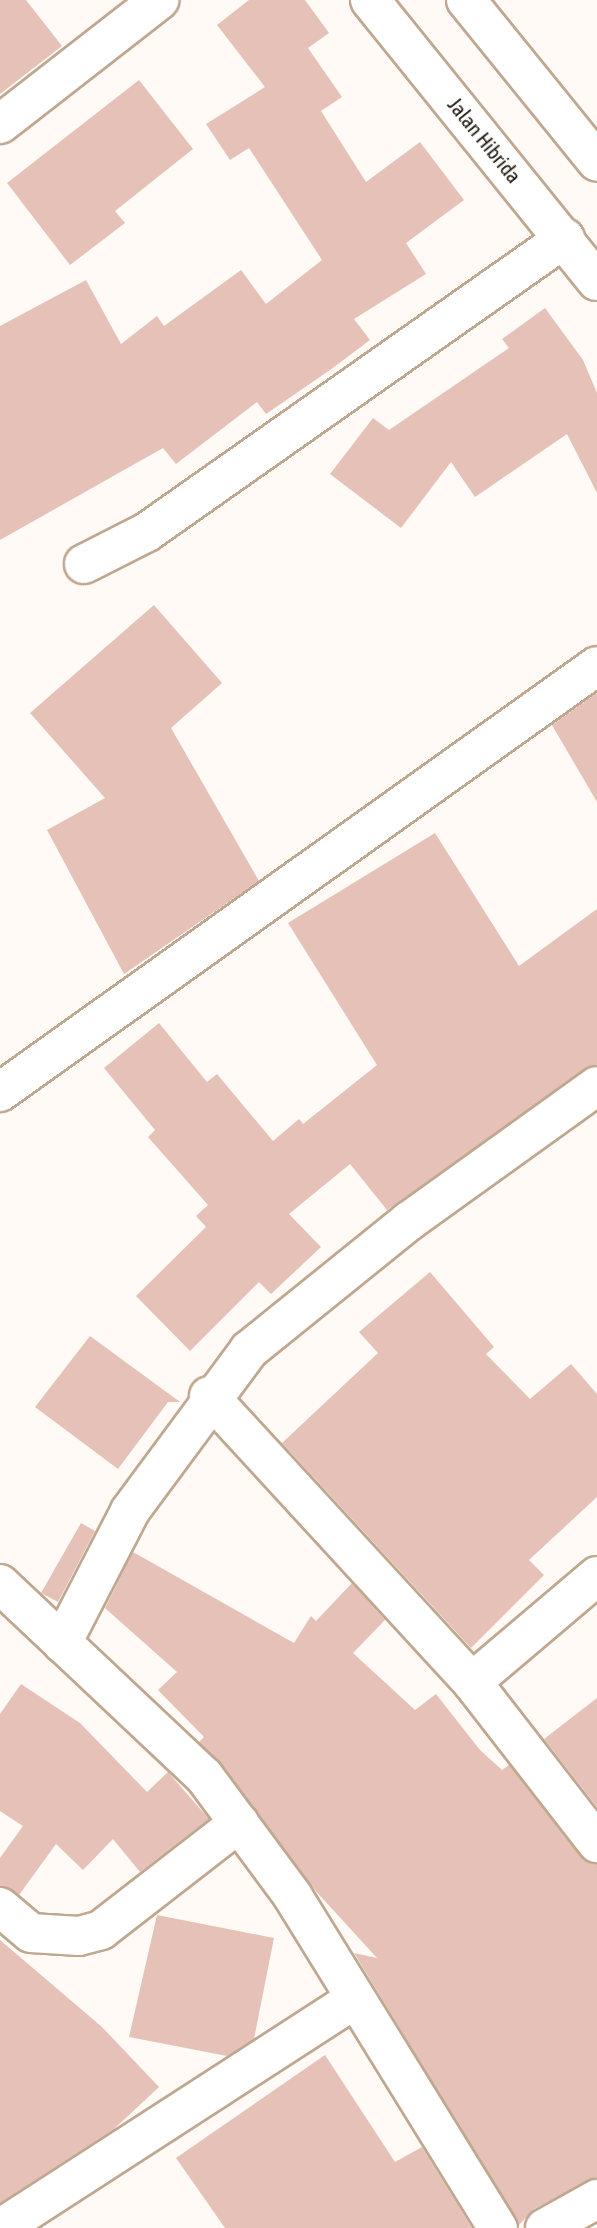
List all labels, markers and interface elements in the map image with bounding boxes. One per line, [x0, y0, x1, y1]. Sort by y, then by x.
street label: Jalan Hibrida [443, 92, 527, 188]

